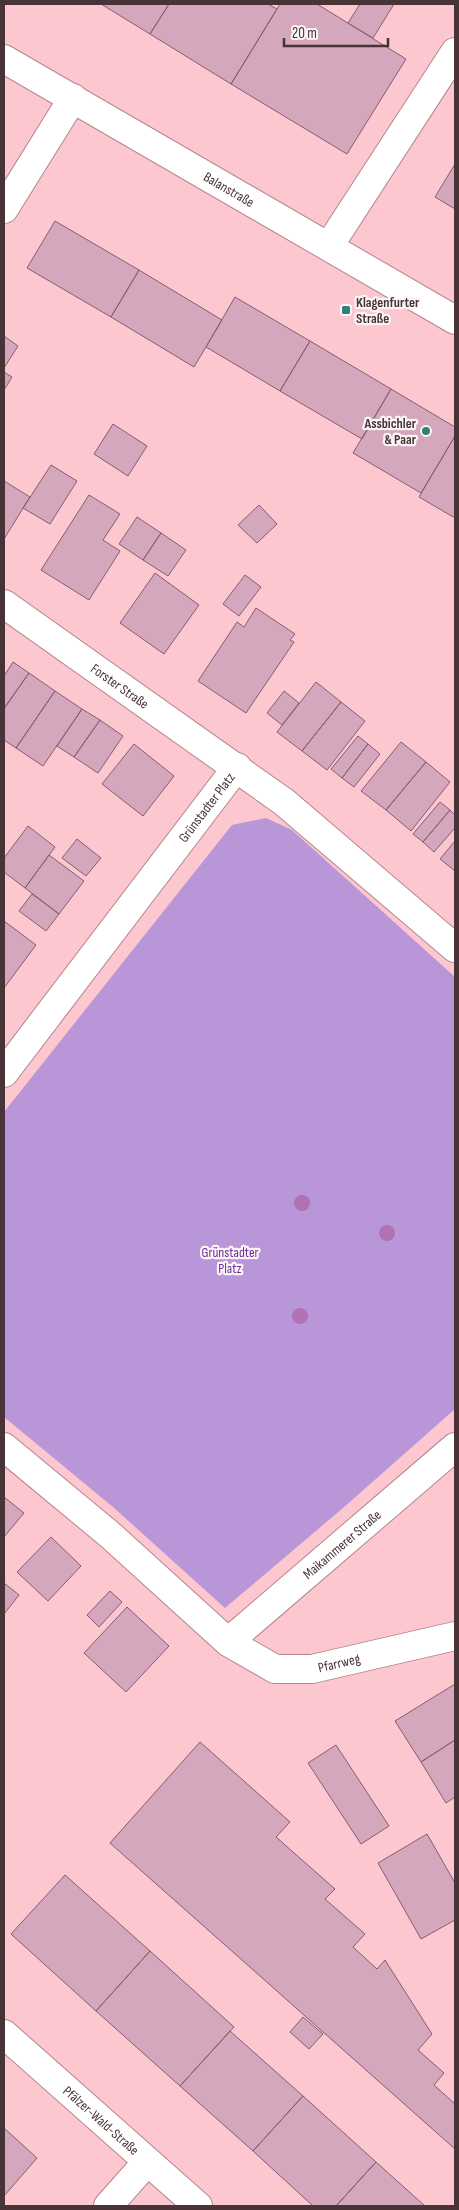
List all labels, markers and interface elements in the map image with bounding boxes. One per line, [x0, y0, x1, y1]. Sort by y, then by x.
scale bar [284, 15, 388, 47]
text: 20 m [292, 24, 317, 43]
street label: Balanstraße [201, 168, 257, 211]
place label: Klagenfurter Straße [356, 294, 420, 327]
marker: Klagenfurter Straße [340, 304, 352, 316]
place label: Assbichler & Paar [363, 415, 417, 448]
marker: Assbichler & Paar [420, 425, 432, 437]
street label: Forster Straße [88, 660, 152, 712]
street label: Grünstadter Platz [175, 769, 238, 845]
park label: Grünstadter Platz [201, 1244, 259, 1277]
street label: Maikammerer Straße [299, 1506, 384, 1582]
street label: Pfarrweg [316, 1650, 362, 1676]
street label: Pfälzer-Wald-Straße [60, 2082, 143, 2158]

